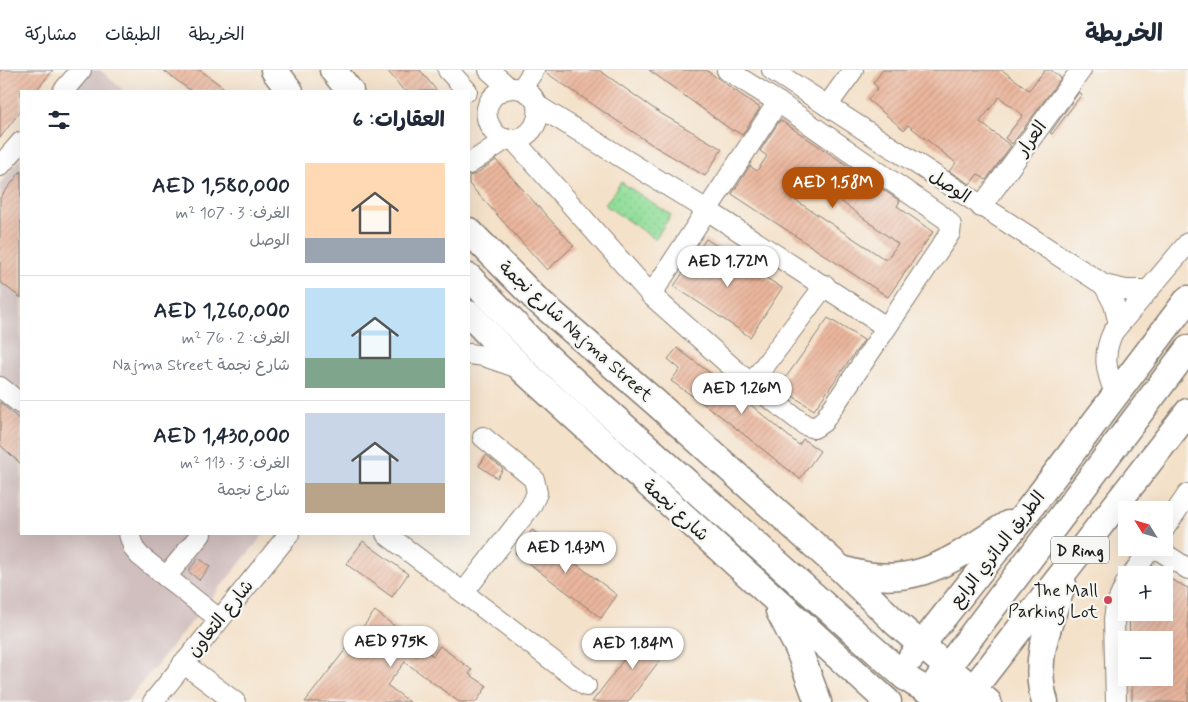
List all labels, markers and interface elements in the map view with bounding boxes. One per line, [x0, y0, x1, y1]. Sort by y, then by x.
text: الخريطة [1085, 19, 1163, 50]
text: مشاركة [25, 23, 77, 47]
text: الطبقات [105, 23, 161, 47]
text: الخريطة [189, 23, 245, 47]
icon: filters [45, 106, 73, 134]
text: العقارات: 6 [353, 106, 445, 134]
street label: العرار [1010, 116, 1053, 163]
street label: الوصل [924, 164, 975, 209]
pin: AED 1.58M [776, 166, 890, 209]
text: AED 1,580,000 [152, 172, 290, 200]
text: AED 1.58M [793, 172, 873, 193]
icon: home [345, 183, 405, 243]
text: الغرف: 3 · 107 m² [176, 203, 290, 224]
text: الوصل [250, 230, 290, 251]
pin: AED 1.72M [671, 246, 785, 288]
text: AED 1.72M [688, 251, 768, 272]
street label: شارع نجمة Najma Street [493, 256, 658, 408]
text: AED 1,260,000 [154, 297, 290, 325]
icon: home [345, 308, 405, 368]
text: الغرف: 2 · 76 m² [182, 328, 290, 349]
text: شارع نجمة Najma Street [113, 355, 290, 376]
pin: AED 1.26M [685, 372, 799, 415]
text: AED 1.26M [703, 378, 781, 399]
text: AED 1,430,000 [153, 422, 290, 450]
icon: home [345, 433, 405, 493]
text: الغرف: 3 · 113 m² [180, 453, 290, 474]
street label: شارع نجمة [637, 474, 714, 547]
text: شارع نجمة [217, 480, 290, 501]
street label: الطريق الدائري الرابع [945, 486, 1051, 613]
north arrow [1118, 501, 1172, 556]
map controls [1118, 501, 1173, 686]
pin: AED 1.43M [509, 532, 623, 574]
road number: D Ring [1051, 536, 1109, 564]
text: AED 1.43M [527, 537, 605, 558]
button: + [1118, 566, 1173, 621]
street label: شارع التعاون [182, 575, 259, 662]
place label: The Mall Parking Lot [1008, 579, 1098, 626]
marker: The Mall Parking Lot [1102, 594, 1114, 606]
pin: AED 975K [339, 626, 443, 668]
pin: AED 1.84M [576, 628, 690, 670]
text: AED 975K [354, 631, 428, 652]
button: − [1118, 631, 1173, 686]
text: AED 1.84M [593, 633, 673, 654]

